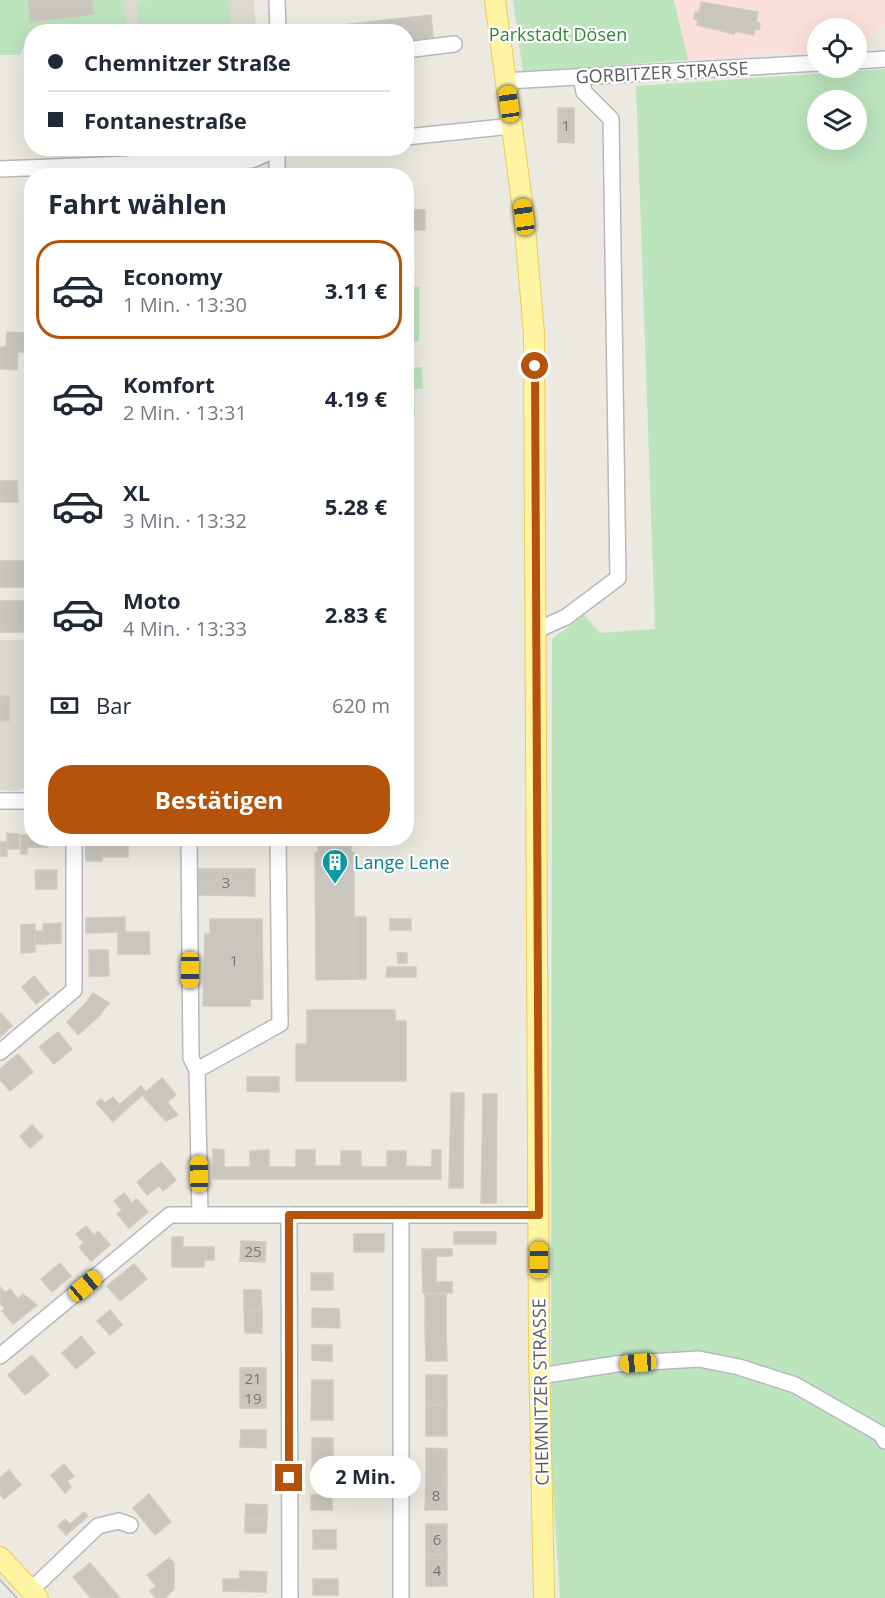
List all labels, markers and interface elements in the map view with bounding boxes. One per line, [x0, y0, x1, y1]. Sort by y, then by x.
map controls [807, 18, 867, 150]
button: locate [807, 18, 867, 78]
park label: Parkstadt Dösen [489, 22, 627, 46]
text: Chemnitzer Straße [84, 47, 291, 77]
street label: GORBITZER STRASSE [575, 55, 749, 89]
car [498, 85, 520, 123]
button: layers [807, 90, 867, 150]
text: Fontanestraße [84, 105, 247, 135]
house number: 1 [562, 115, 570, 135]
text: Fahrt wählen [48, 185, 227, 222]
car [513, 198, 535, 236]
text: Economy [123, 261, 222, 291]
icon: car [51, 263, 105, 317]
text: 3.11 € [325, 275, 387, 305]
text: 1 Min. · 13:30 [123, 291, 247, 318]
route start [521, 352, 548, 379]
text: Komfort [123, 369, 215, 399]
icon: car [51, 371, 105, 425]
text: 4.19 € [325, 383, 387, 413]
text: 2 Min. · 13:31 [123, 399, 247, 426]
text: XL [123, 477, 150, 507]
icon: car [51, 479, 105, 533]
text: 5.28 € [325, 491, 387, 521]
text: 3 Min. · 13:32 [123, 507, 247, 534]
text: Moto [123, 585, 181, 615]
icon: car [51, 587, 105, 641]
text: 2.83 € [325, 599, 387, 629]
text: 4 Min. · 13:33 [123, 615, 247, 642]
icon: cash [48, 689, 81, 722]
text: Bar [96, 690, 131, 720]
text: 620 m [332, 692, 390, 719]
button: Bestätigen [48, 765, 390, 834]
building icon: Lange Lene [320, 847, 350, 885]
place label: Lange Lene [354, 850, 450, 874]
house number: 3 [222, 872, 230, 892]
house number: 1 [230, 950, 238, 970]
car [181, 952, 199, 988]
car [190, 1156, 208, 1192]
house number: 25 [244, 1241, 262, 1261]
car [530, 1242, 548, 1278]
car [65, 1268, 105, 1304]
street label: CHEMNITZER STRASSE [526, 1298, 554, 1486]
car [619, 1353, 657, 1373]
house number: 21 [244, 1368, 262, 1388]
house number: 19 [244, 1388, 262, 1408]
callout: 2 Min. [310, 1457, 421, 1499]
text: 2 Min. [335, 1463, 396, 1490]
route end [275, 1464, 302, 1491]
house number: 8 [432, 1485, 440, 1505]
house number: 6 [433, 1529, 441, 1549]
house number: 4 [433, 1560, 442, 1580]

